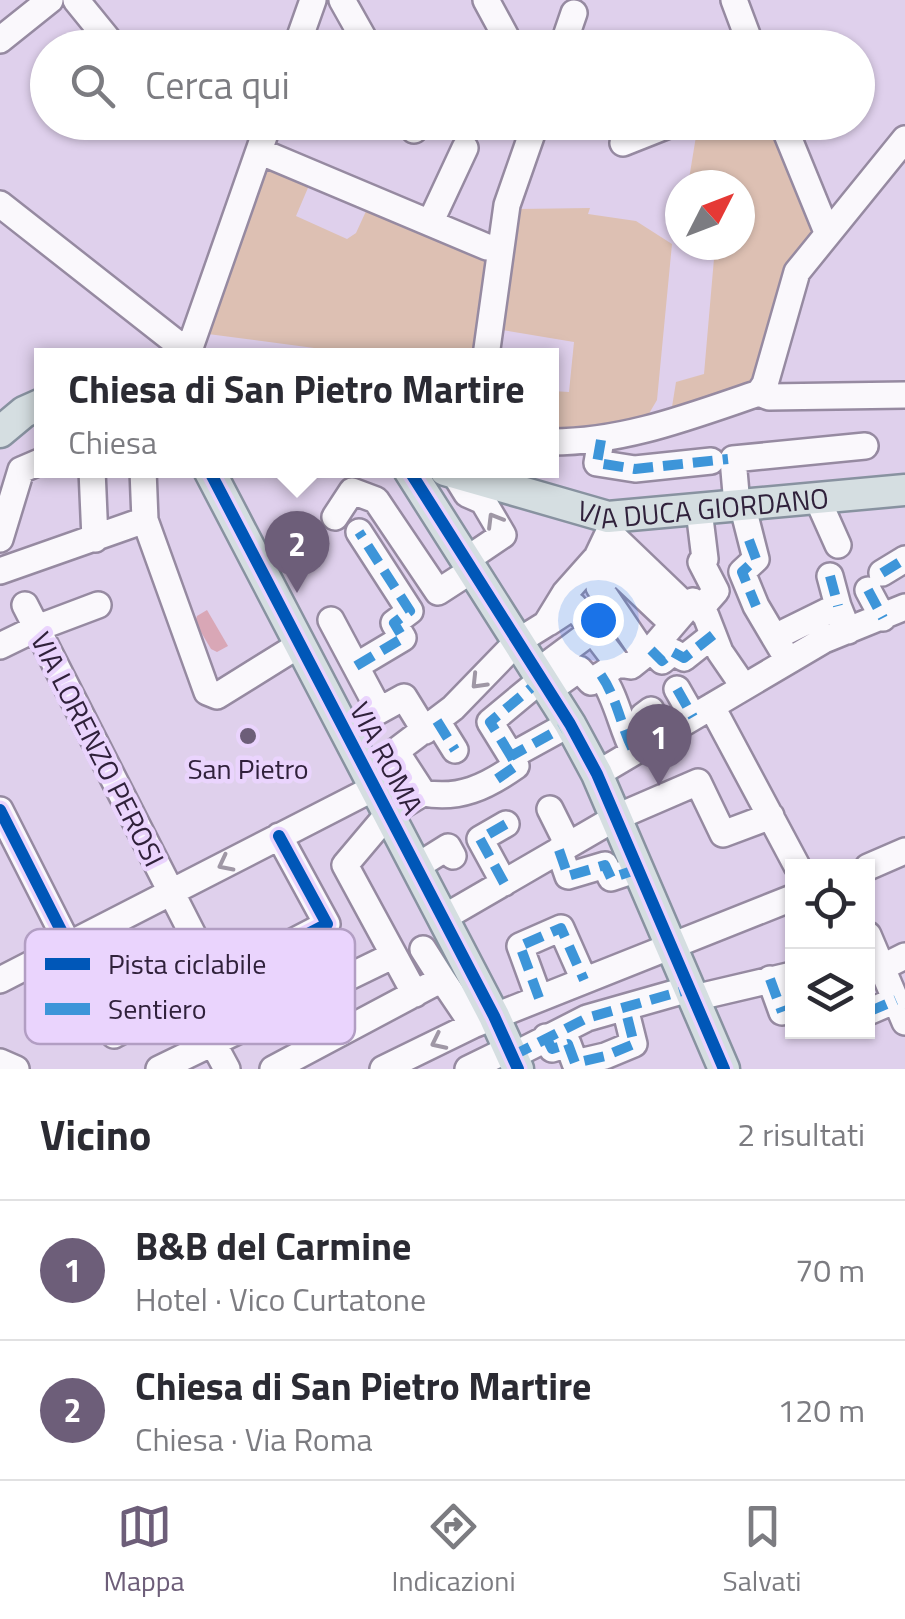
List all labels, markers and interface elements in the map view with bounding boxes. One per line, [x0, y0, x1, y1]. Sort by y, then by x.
search box [30, 30, 875, 140]
text: Cerca qui [145, 56, 290, 114]
icon: search [65, 58, 120, 113]
north arrow [665, 170, 755, 260]
popup [34, 348, 559, 478]
text: Chiesa di San Pietro Martire [68, 360, 525, 418]
text: Chiesa [68, 418, 157, 466]
street label: VIA DUCA GIORDANO [573, 476, 830, 539]
pin: 2 [264, 510, 330, 593]
one-way arrow [487, 513, 506, 531]
your location [573, 595, 624, 646]
street label: VIA LORENZO PEROSI [20, 624, 176, 874]
one-way arrow [472, 671, 490, 689]
street label: VIA ROMA [339, 694, 435, 822]
pin: 1 [626, 704, 692, 786]
marker: San Pietro [237, 725, 259, 747]
place label: San Pietro [187, 747, 309, 790]
one-way arrow [218, 852, 236, 871]
map controls [785, 859, 875, 1039]
button: locate [785, 859, 875, 949]
legend [25, 929, 355, 1044]
text: Pista ciclabile [108, 942, 266, 985]
button: layers [785, 949, 875, 1039]
text: Sentiero [108, 987, 207, 1030]
one-way arrow [430, 1030, 448, 1050]
text: Vicino [40, 1102, 151, 1166]
text: 2 risultati [737, 1110, 865, 1158]
text: B&B del Carmine [135, 1217, 411, 1275]
text: 1 [64, 1246, 81, 1294]
text: 70 m [795, 1246, 865, 1294]
text: Hotel · Vico Curtatone [135, 1275, 426, 1323]
text: Chiesa di San Pietro Martire [135, 1357, 591, 1415]
text: 2 [64, 1386, 81, 1434]
text: 120 m [777, 1386, 865, 1434]
text: Chiesa · Via Roma [135, 1415, 373, 1463]
tab: Mappa [104, 1499, 185, 1602]
tab: Indicazioni [392, 1499, 516, 1602]
tab: Salvati [723, 1499, 801, 1602]

